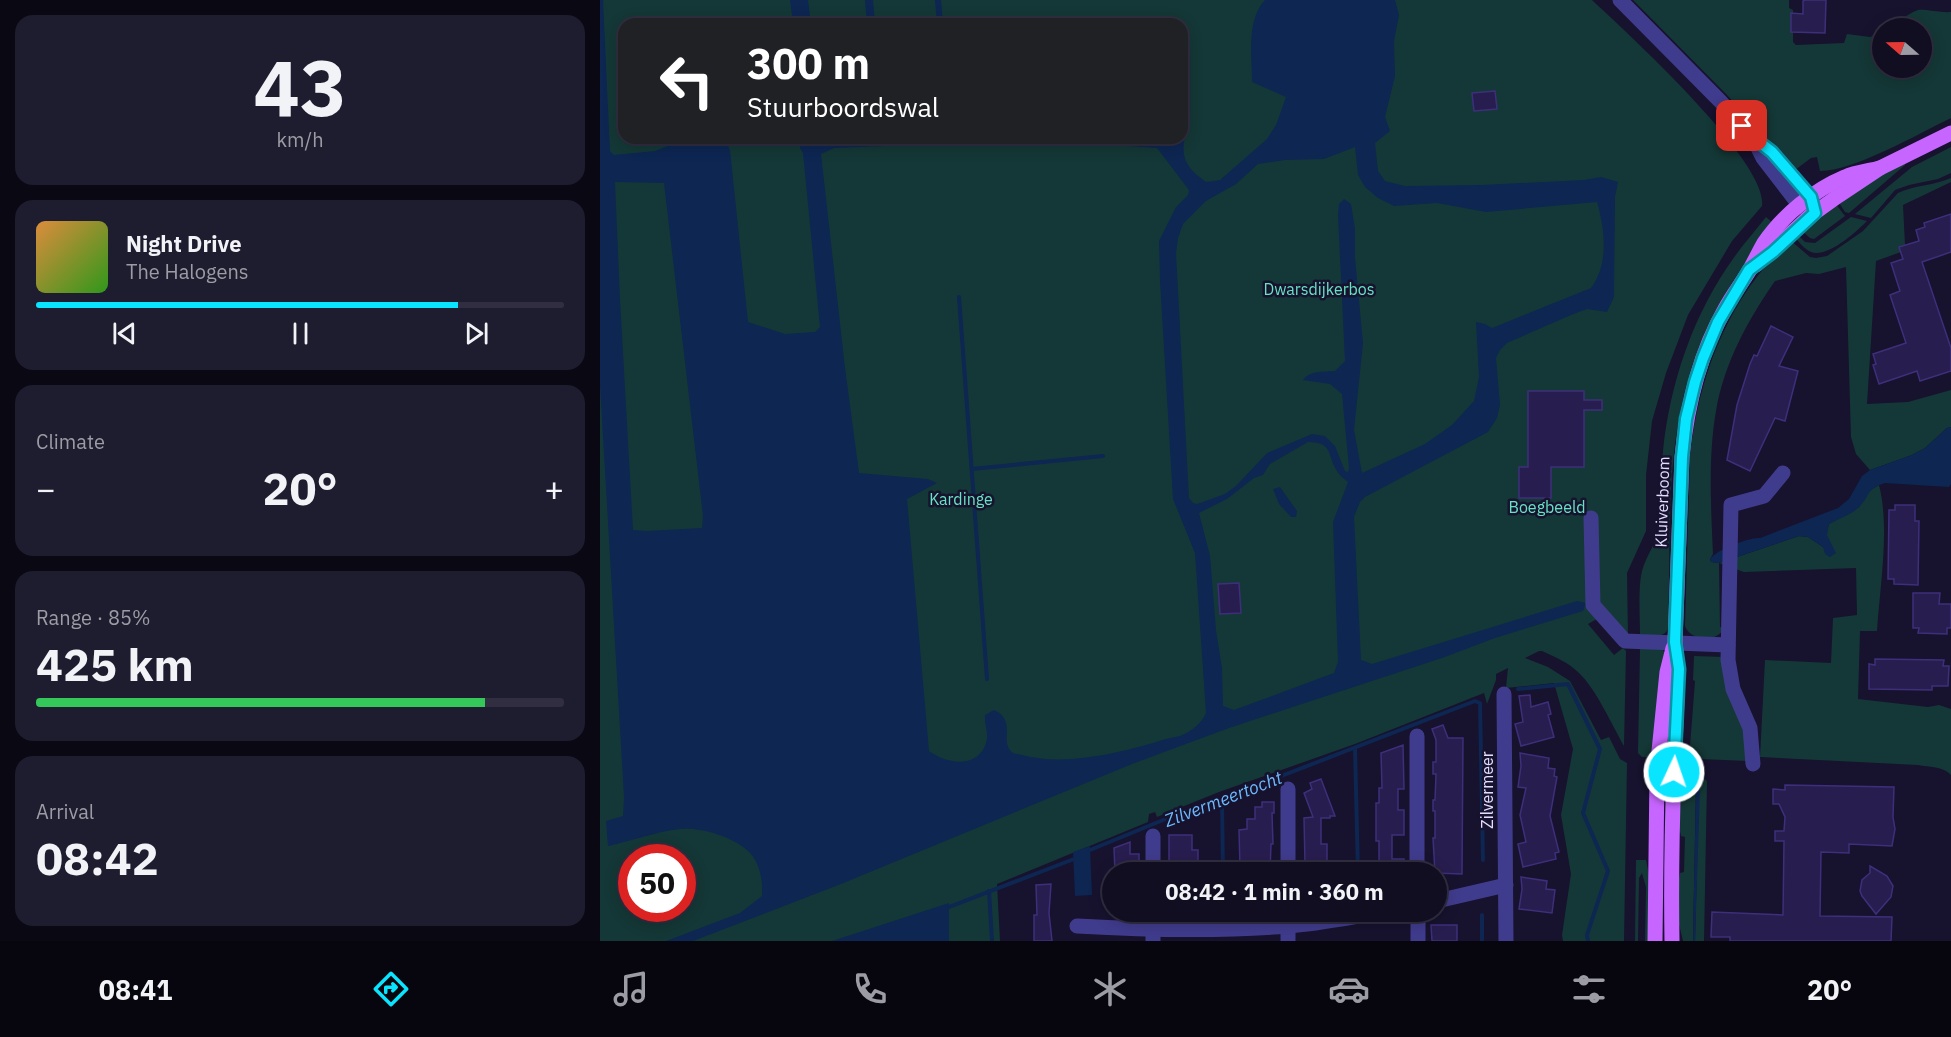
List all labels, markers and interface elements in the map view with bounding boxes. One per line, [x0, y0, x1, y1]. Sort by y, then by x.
north arrow [1872, 18, 1932, 78]
map controls [1872, 18, 1932, 78]
text: 43 [253, 36, 347, 137]
text: 300 m [747, 36, 870, 91]
icon: left [648, 42, 726, 120]
text: Stuurboordswal [747, 89, 939, 124]
pin [1716, 100, 1767, 151]
icon: arrive [1725, 109, 1758, 142]
text: km/h [276, 126, 324, 153]
text: Night Drive [126, 229, 242, 258]
text: The Halogens [126, 258, 248, 285]
park label: Dwarsdijkerbos [1263, 279, 1375, 299]
icon: previous [108, 317, 141, 350]
icon: pause [284, 317, 317, 350]
icon: next [460, 317, 493, 350]
text: Climate [36, 428, 105, 455]
street label: Kluiverboom [1650, 456, 1674, 548]
text: 20° [262, 459, 338, 517]
text: − [36, 467, 56, 510]
text: + [544, 467, 564, 510]
park label: Kardinge [929, 489, 993, 509]
park label: Boegbeeld [1508, 497, 1586, 517]
text: Range · 85% [36, 604, 151, 631]
text: 425 km [36, 635, 194, 693]
position arrow [1642, 740, 1706, 804]
street label: Zilvermeer [1477, 751, 1497, 829]
water label: Zilvermeertocht [1160, 766, 1286, 832]
text: Arrival [36, 798, 94, 825]
text: 08:42 [36, 829, 159, 887]
speed limit sign: 50 [618, 844, 696, 922]
text: 08:42 · 1 min · 360 m [1165, 877, 1384, 906]
icon: directions [370, 968, 412, 1010]
icon: music [610, 968, 652, 1010]
icon: phone [849, 968, 891, 1010]
icon: climate [1089, 968, 1131, 1010]
icon: car [1328, 968, 1370, 1010]
icon: filters [1568, 968, 1610, 1010]
text: 08:41 [99, 972, 172, 1007]
text: 20° [1807, 972, 1852, 1007]

